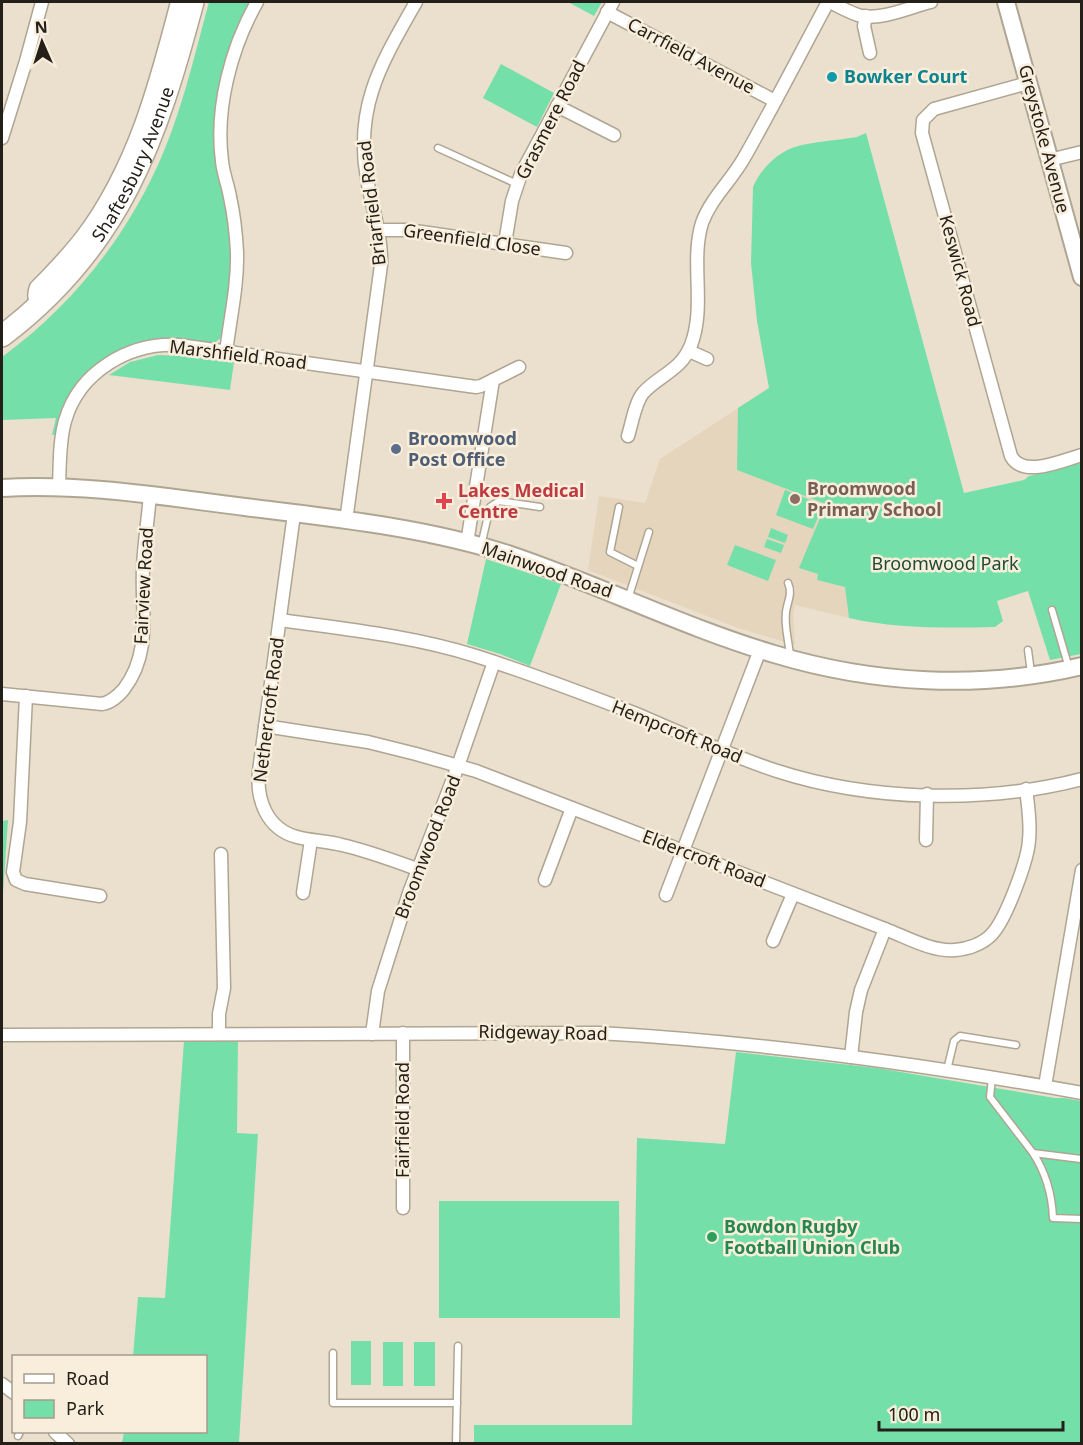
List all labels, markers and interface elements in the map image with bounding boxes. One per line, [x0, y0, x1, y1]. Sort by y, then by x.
street label: Carrfield Avenue [624, 11, 759, 99]
north arrow [12, 12, 72, 72]
text: N [34, 16, 48, 38]
street label: Grasmere Road [510, 56, 591, 183]
street label: Greystoke Avenue [1014, 62, 1076, 216]
place label: Bowker Court [844, 64, 967, 88]
marker: Bowker Court [825, 70, 839, 84]
street label: Shaftesbury Avenue [86, 83, 179, 246]
street label: Briarfield Road [351, 139, 391, 267]
street label: Keswick Road [935, 212, 987, 329]
street label: Greenfield Close [402, 217, 542, 261]
street label: Marshfield Road [168, 334, 308, 374]
place label: Broomwood Post Office [408, 426, 517, 471]
marker: Broomwood Post Office [389, 442, 403, 456]
place label: Broomwood Primary School [807, 476, 942, 521]
place label: Lakes Medical Centre [458, 478, 584, 523]
marker: Lakes Medical Centre [435, 492, 453, 510]
marker: Broomwood Primary School [788, 492, 802, 506]
street label: Fairview Road [128, 527, 158, 645]
street label: Mainwood Road [479, 535, 616, 603]
park label: Broomwood Park [871, 551, 1019, 575]
street label: Nethercroft Road [247, 636, 289, 784]
street label: Hempcroft Road [609, 694, 746, 768]
street label: Broomwood Road [389, 771, 466, 922]
street label: Eldercroft Road [639, 824, 769, 893]
street label: Ridgeway Road [478, 1019, 608, 1045]
street label: Fairfield Road [390, 1062, 414, 1178]
place label: Bowdon Rugby Football Union Club [724, 1214, 900, 1259]
marker: Bowdon Rugby Football Union Club [705, 1230, 719, 1244]
legend [12, 1355, 207, 1433]
text: Road [66, 1366, 109, 1390]
scale bar [879, 1394, 1064, 1432]
text: Park [66, 1396, 104, 1420]
text: 100 m [888, 1402, 940, 1426]

